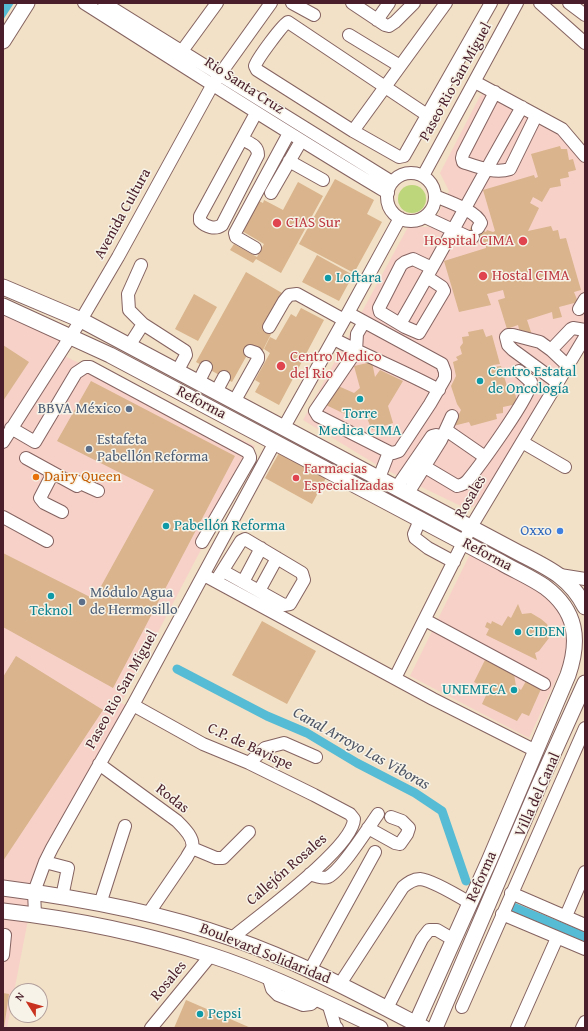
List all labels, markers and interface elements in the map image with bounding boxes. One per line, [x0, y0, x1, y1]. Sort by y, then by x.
street label: Paseo Rio San Miguel [416, 20, 496, 144]
street label: Rio Santa Cruz [201, 54, 287, 118]
street label: Avenida Cultura [91, 166, 155, 262]
place label: CIAS Sur [286, 214, 340, 232]
marker: CIAS Sur [271, 217, 283, 229]
place label: Hospital CIMA [424, 232, 514, 250]
marker: Hospital CIMA [517, 235, 529, 247]
place label: Hostal CIMA [492, 267, 570, 285]
place label: Loftara [336, 269, 381, 287]
marker: Hostal CIMA [477, 270, 489, 282]
marker: Loftara [323, 273, 333, 283]
place label: Centro Medico del Rio [290, 348, 382, 383]
marker: Centro Medico del Rio [275, 360, 287, 372]
place label: Centro Estatal de Oncología [488, 363, 576, 398]
marker: Centro Estatal de Oncología [475, 376, 485, 386]
street label: Reforma [173, 382, 229, 424]
marker: Torre Medica CIMA [355, 394, 365, 404]
place label: BBVA México [38, 400, 121, 418]
marker: BBVA México [124, 404, 134, 414]
place label: Torre Medica CIMA [319, 405, 401, 440]
place label: Estafeta Pabellón Reforma [97, 431, 208, 466]
marker: Estafeta Pabellón Reforma [84, 444, 94, 454]
place label: Farmacias Especializadas [304, 460, 394, 495]
place label: Dairy Queen [44, 468, 121, 486]
marker: Dairy Queen [31, 472, 41, 482]
street label: Rosales [452, 472, 490, 522]
marker: Farmacias Especializadas [291, 473, 301, 483]
place label: Pabellón Reforma [174, 517, 285, 535]
marker: Pabellón Reforma [161, 521, 171, 531]
place label: Oxxo [520, 522, 552, 540]
marker: Oxxo [555, 526, 565, 536]
street label: Reforma [459, 534, 515, 576]
place label: Módulo Agua de Hermosillo [90, 584, 178, 619]
marker: Teknol [46, 591, 56, 601]
marker: Módulo Agua de Hermosillo [77, 597, 87, 607]
place label: Teknol [30, 602, 72, 620]
place label: CIDEN [526, 623, 565, 641]
marker: CIDEN [513, 627, 523, 637]
street label: Paseo Rio San Miguel [82, 628, 162, 752]
place label: UNEMECA [442, 681, 506, 699]
marker: UNEMECA [509, 685, 519, 695]
water label: Canal Arroyo Las Viboras [289, 703, 433, 795]
street label: C.P. de Bavispe [205, 719, 295, 775]
street label: Villa del Canal [511, 750, 565, 840]
street label: Rodas [152, 780, 192, 818]
street label: Callejón Rosales [243, 830, 331, 910]
street label: Reforma [463, 849, 501, 905]
street label: Boulevard Solidaridad [197, 920, 333, 988]
street label: Rosales [147, 957, 191, 1005]
north arrow [8, 983, 48, 1023]
text: N [11, 989, 28, 1004]
place label: Pepsi [208, 1005, 241, 1023]
marker: Pepsi [195, 1009, 205, 1019]

